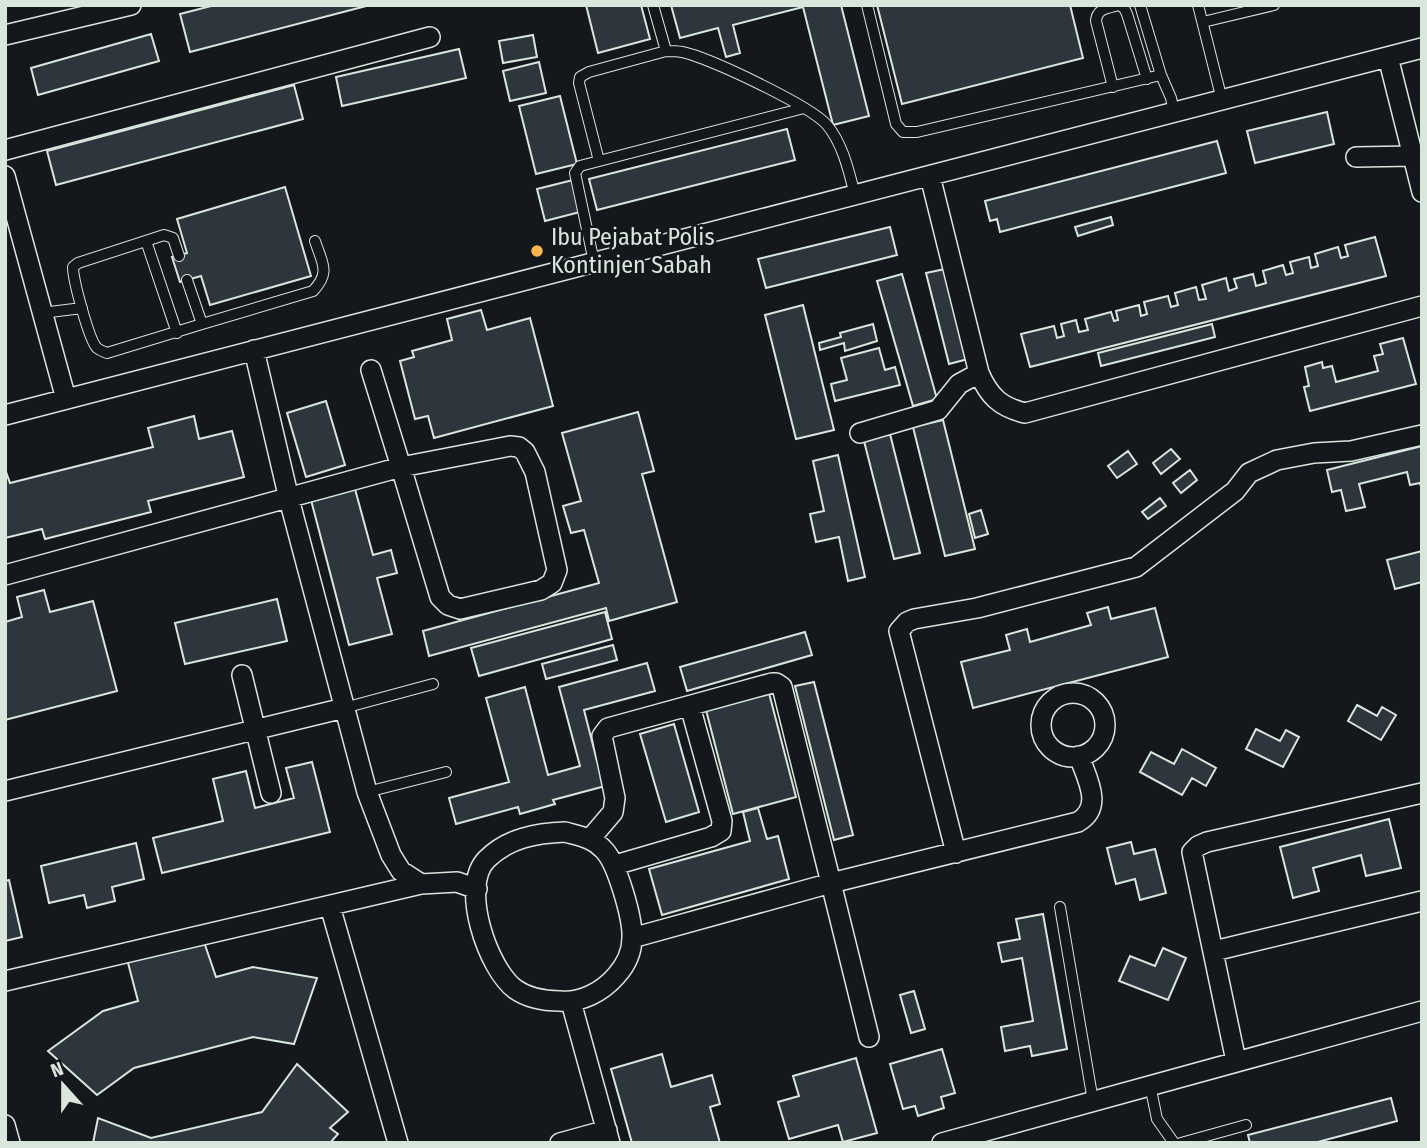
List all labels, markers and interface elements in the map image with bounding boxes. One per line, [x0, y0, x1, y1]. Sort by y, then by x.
place label: Ibu Pejabat Polis Kontinjen Sabah [551, 223, 715, 279]
marker: Ibu Pejabat Polis Kontinjen Sabah [529, 243, 545, 259]
north arrow [28, 1050, 98, 1120]
text: N [48, 1057, 67, 1082]

